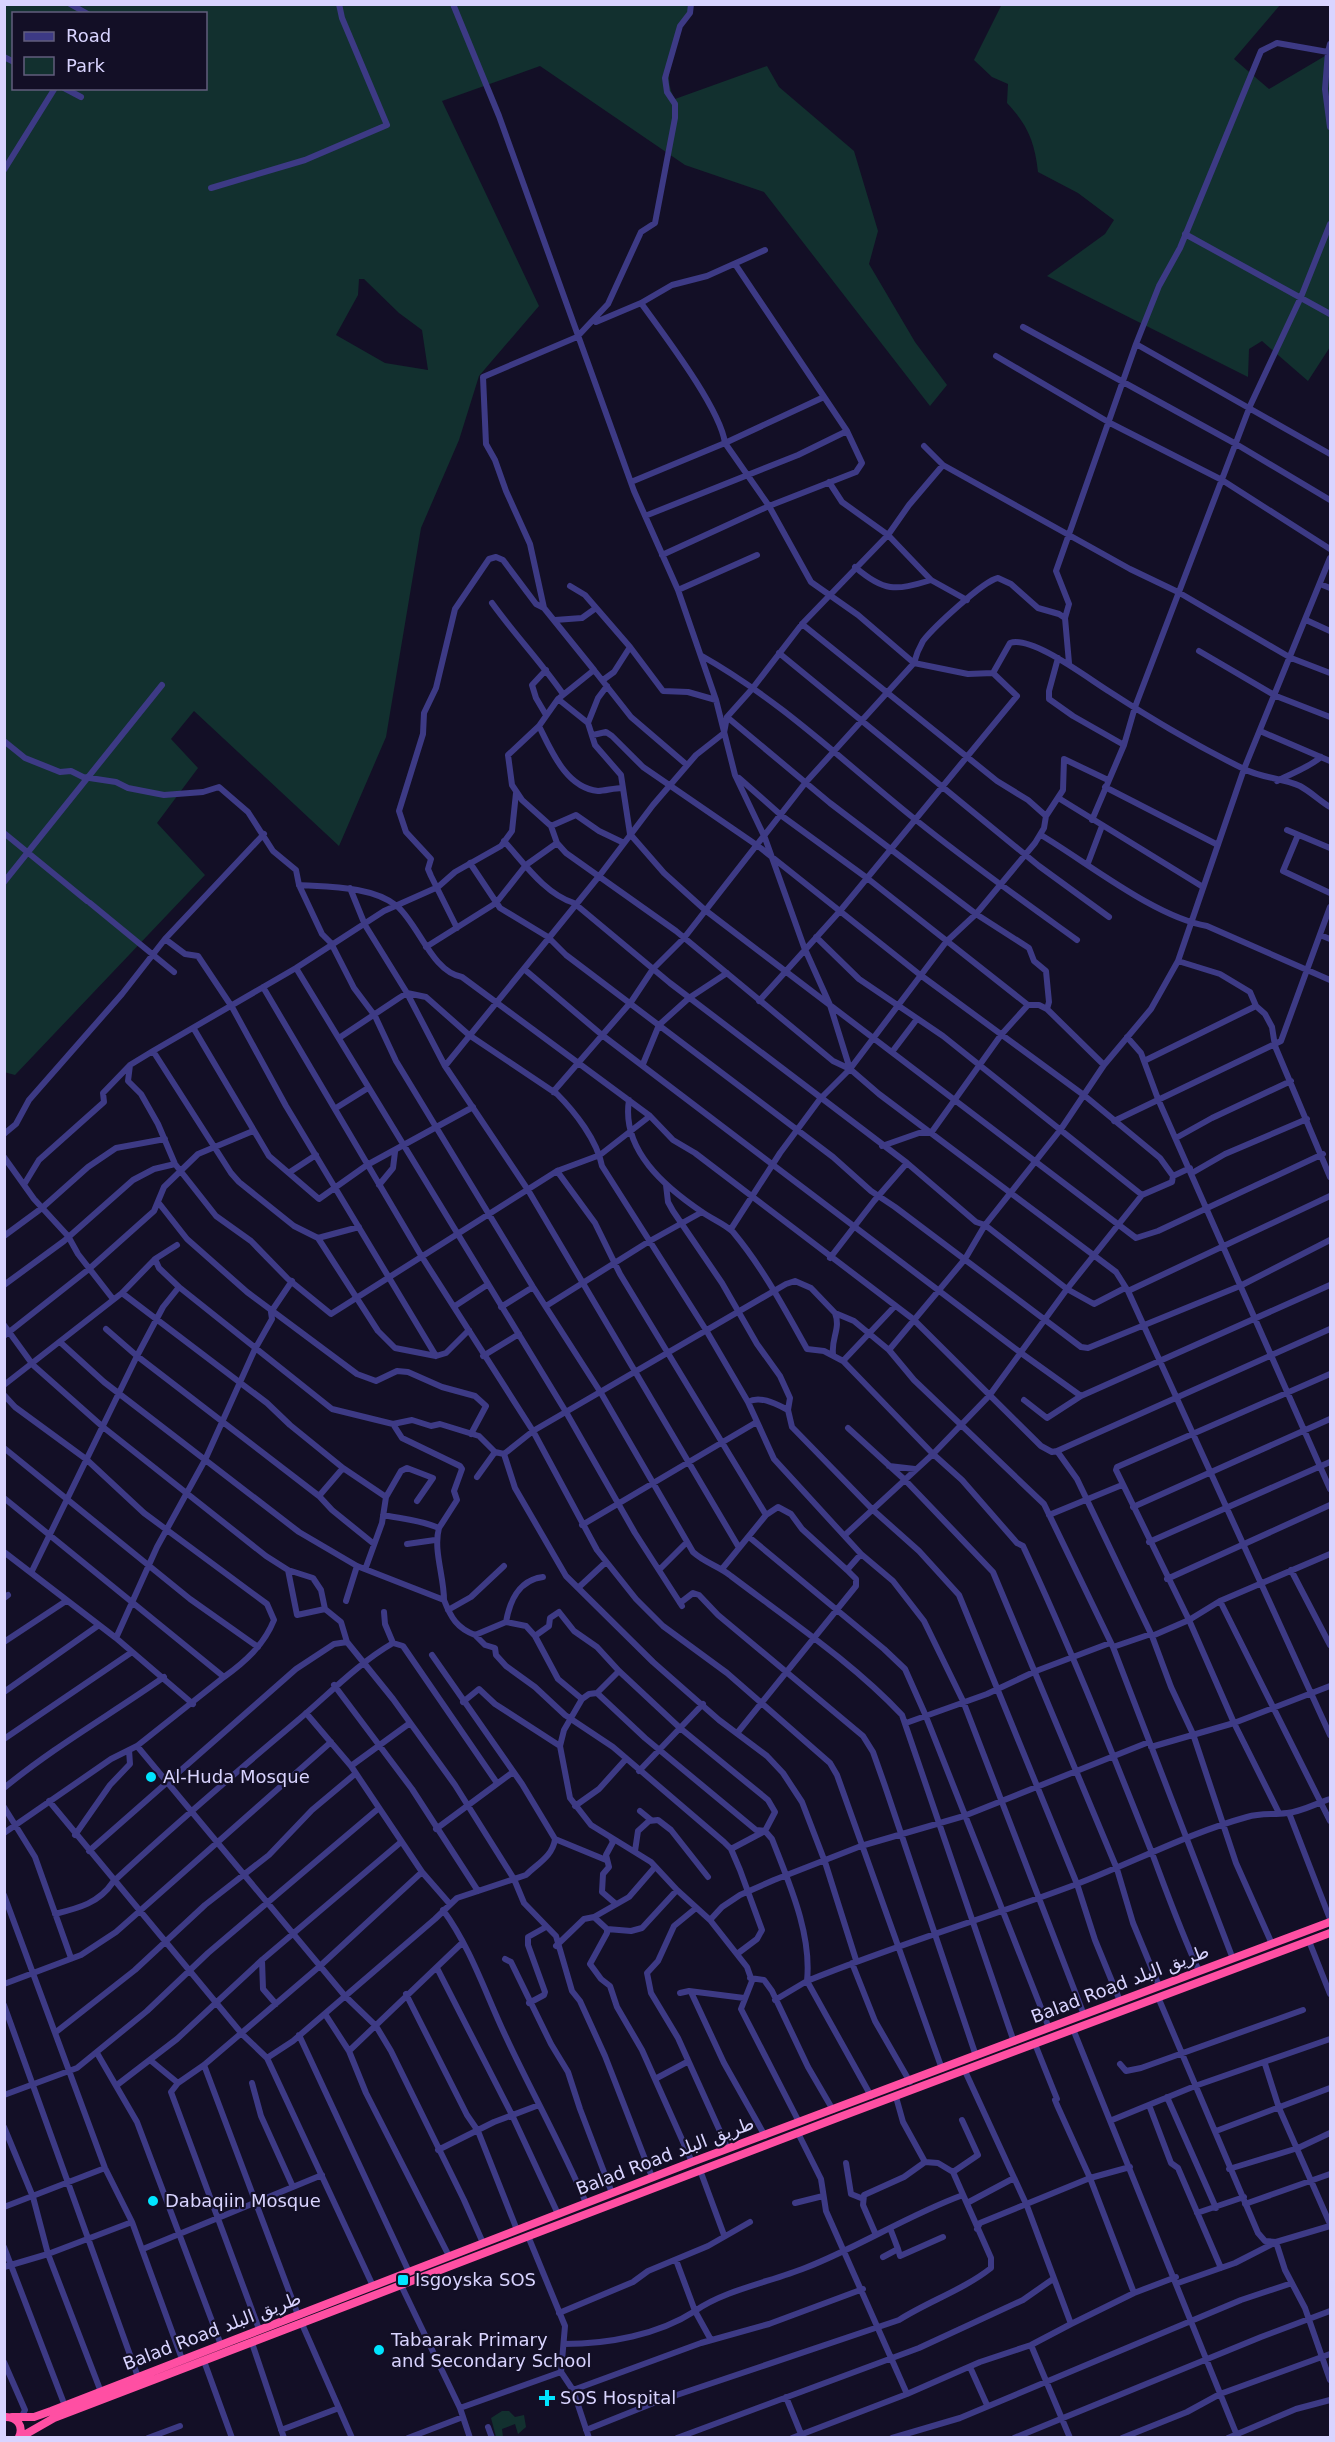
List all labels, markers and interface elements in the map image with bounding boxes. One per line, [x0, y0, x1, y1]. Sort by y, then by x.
legend [12, 12, 207, 90]
text: Road [66, 25, 111, 46]
text: Park [66, 55, 105, 76]
place label: Al-Huda Mosque [163, 1766, 310, 1787]
marker: Al-Huda Mosque [144, 1770, 158, 1784]
street label: Balad Road طريق البلد [1028, 1940, 1212, 2028]
street label: Balad Road طريق البلد [573, 2112, 757, 2200]
place label: Dabaqiin Mosque [165, 2190, 321, 2211]
marker: Dabaqiin Mosque [146, 2194, 160, 2208]
place label: Isgoyska SOS [415, 2269, 536, 2290]
marker: Isgoyska SOS [396, 2273, 410, 2287]
street label: Balad Road طريق البلد [120, 2287, 304, 2375]
place label: Tabaarak Primary and Secondary School [390, 2329, 591, 2371]
marker: Tabaarak Primary and Secondary School [372, 2343, 386, 2357]
place label: SOS Hospital [560, 2387, 676, 2408]
marker: SOS Hospital [538, 2389, 556, 2407]

